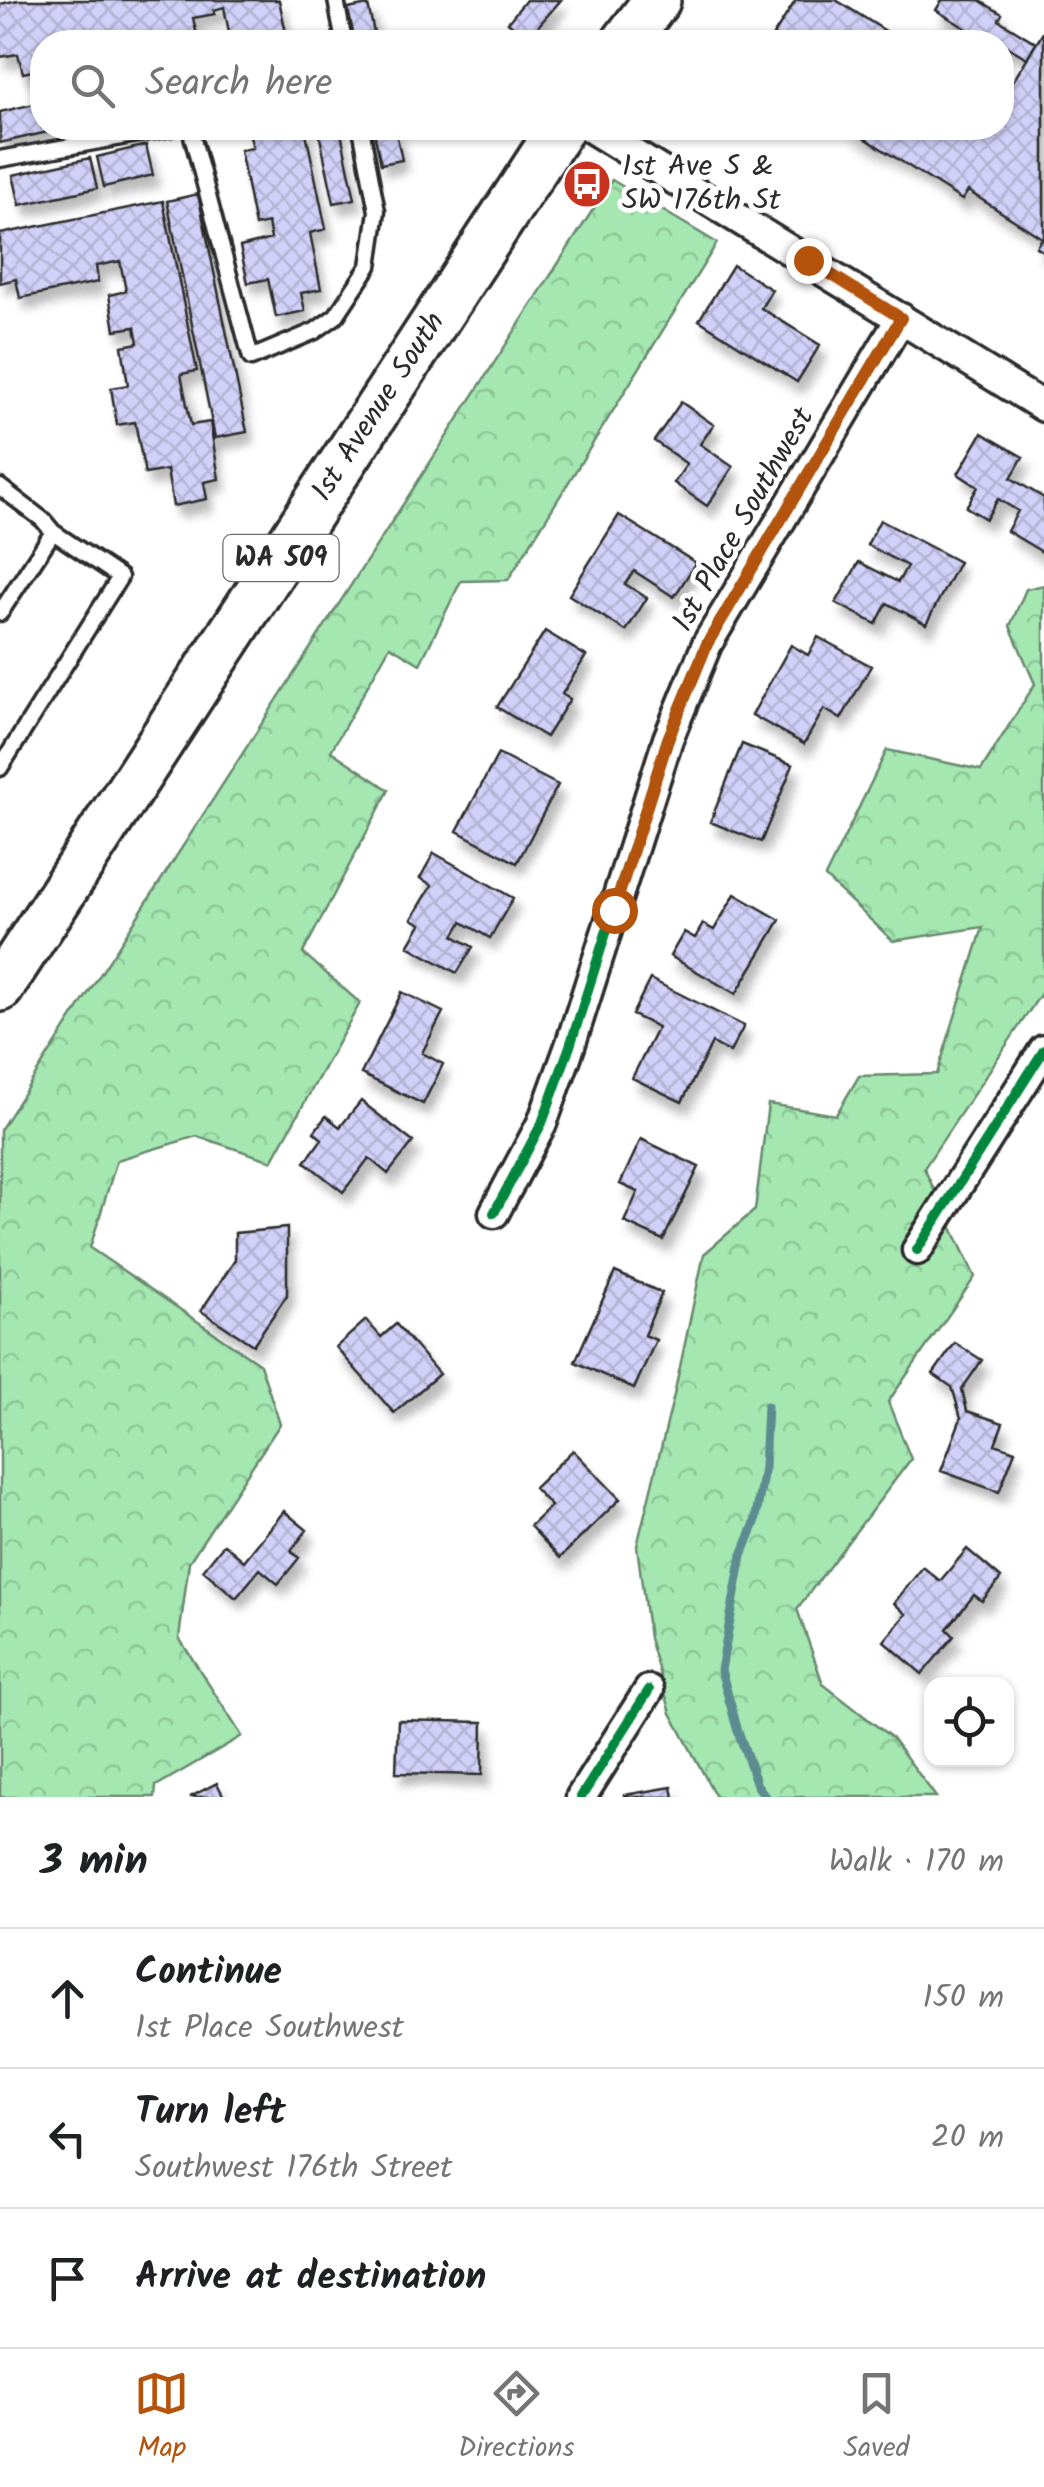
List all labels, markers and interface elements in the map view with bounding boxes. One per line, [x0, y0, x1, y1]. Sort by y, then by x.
search box [30, 30, 1014, 140]
text: Search here [145, 55, 332, 115]
icon: search [65, 58, 120, 113]
place label: 1st Ave S & SW 176th St [622, 143, 781, 225]
bus stop icon: 1st Ave S & SW 176th St [561, 158, 613, 210]
route end [786, 238, 832, 284]
street label: 1st Avenue South [300, 303, 458, 511]
street label: 1st Place Southwest [660, 398, 828, 641]
road number: WA 509 [224, 535, 338, 581]
route start [592, 888, 638, 934]
map controls [924, 1677, 1014, 1767]
button: locate [924, 1677, 1014, 1767]
text: 3 min [40, 1829, 148, 1896]
text: Walk · 170 m [829, 1837, 1004, 1888]
text: Continue [135, 1943, 282, 2003]
icon: ahead [40, 1971, 95, 2026]
text: 150 m [922, 1973, 1004, 2024]
text: 1st Place Southwest [135, 2003, 404, 2054]
text: Turn left [135, 2083, 286, 2143]
icon: left [40, 2111, 95, 2166]
text: 20 m [931, 2113, 1004, 2164]
text: Southwest 176th Street [135, 2143, 452, 2194]
text: Arrive at destination [135, 2248, 486, 2308]
icon: arrive [40, 2251, 95, 2306]
tab: Map [134, 2366, 189, 2471]
tab: Directions [458, 2366, 574, 2471]
tab: Saved [843, 2366, 910, 2471]

